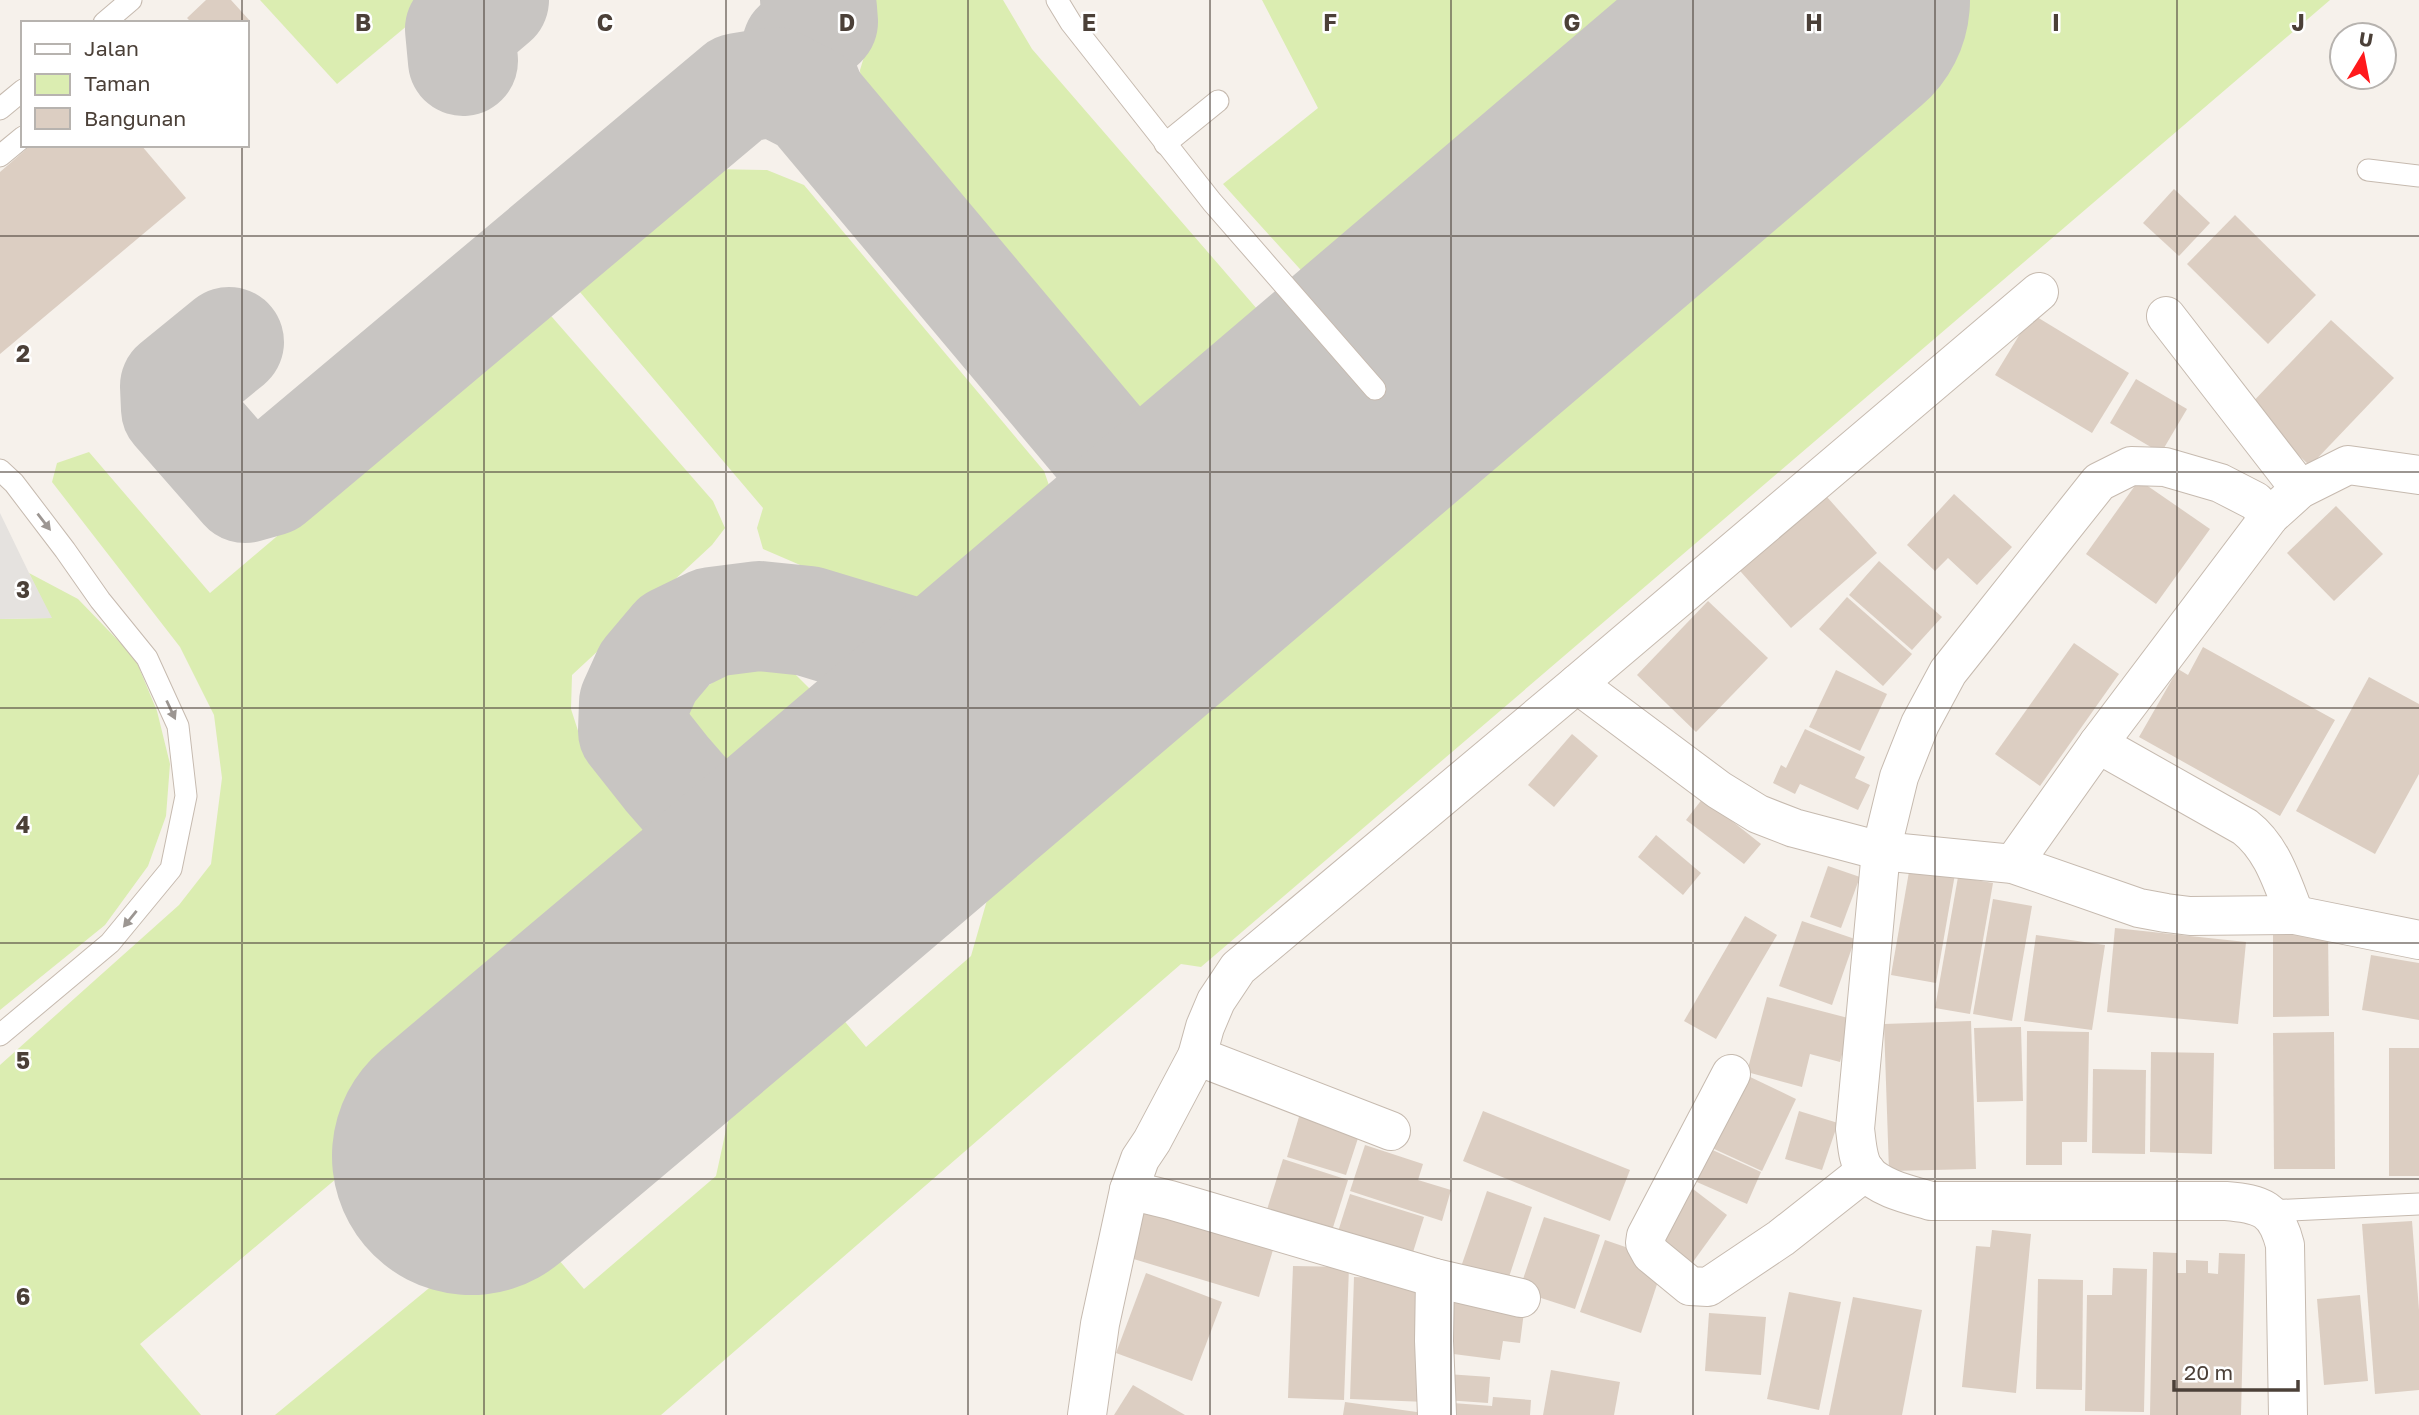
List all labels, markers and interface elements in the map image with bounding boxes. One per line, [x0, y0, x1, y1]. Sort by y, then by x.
text: B [355, 8, 371, 36]
text: C [597, 8, 613, 36]
text: D [839, 8, 855, 36]
text: E [1082, 8, 1096, 36]
text: F [1323, 8, 1337, 36]
text: G [1564, 8, 1580, 36]
text: H [1805, 8, 1823, 36]
text: I [2052, 8, 2060, 36]
text: J [2291, 8, 2305, 36]
legend [21, 21, 248, 147]
north arrow [2328, 21, 2398, 91]
text: U [2357, 26, 2375, 51]
text: Jalan [84, 35, 139, 61]
text: Taman [84, 70, 150, 96]
text: Bangunan [84, 105, 186, 131]
text: 2 [16, 339, 30, 367]
one-way arrow [36, 513, 51, 531]
text: 3 [16, 575, 30, 603]
one-way arrow [166, 699, 177, 720]
text: 4 [16, 810, 30, 838]
one-way arrow [123, 910, 138, 927]
text: 5 [16, 1046, 30, 1074]
text: 6 [16, 1282, 30, 1310]
scale bar [2174, 1348, 2298, 1392]
text: 20 m [2184, 1359, 2233, 1385]

